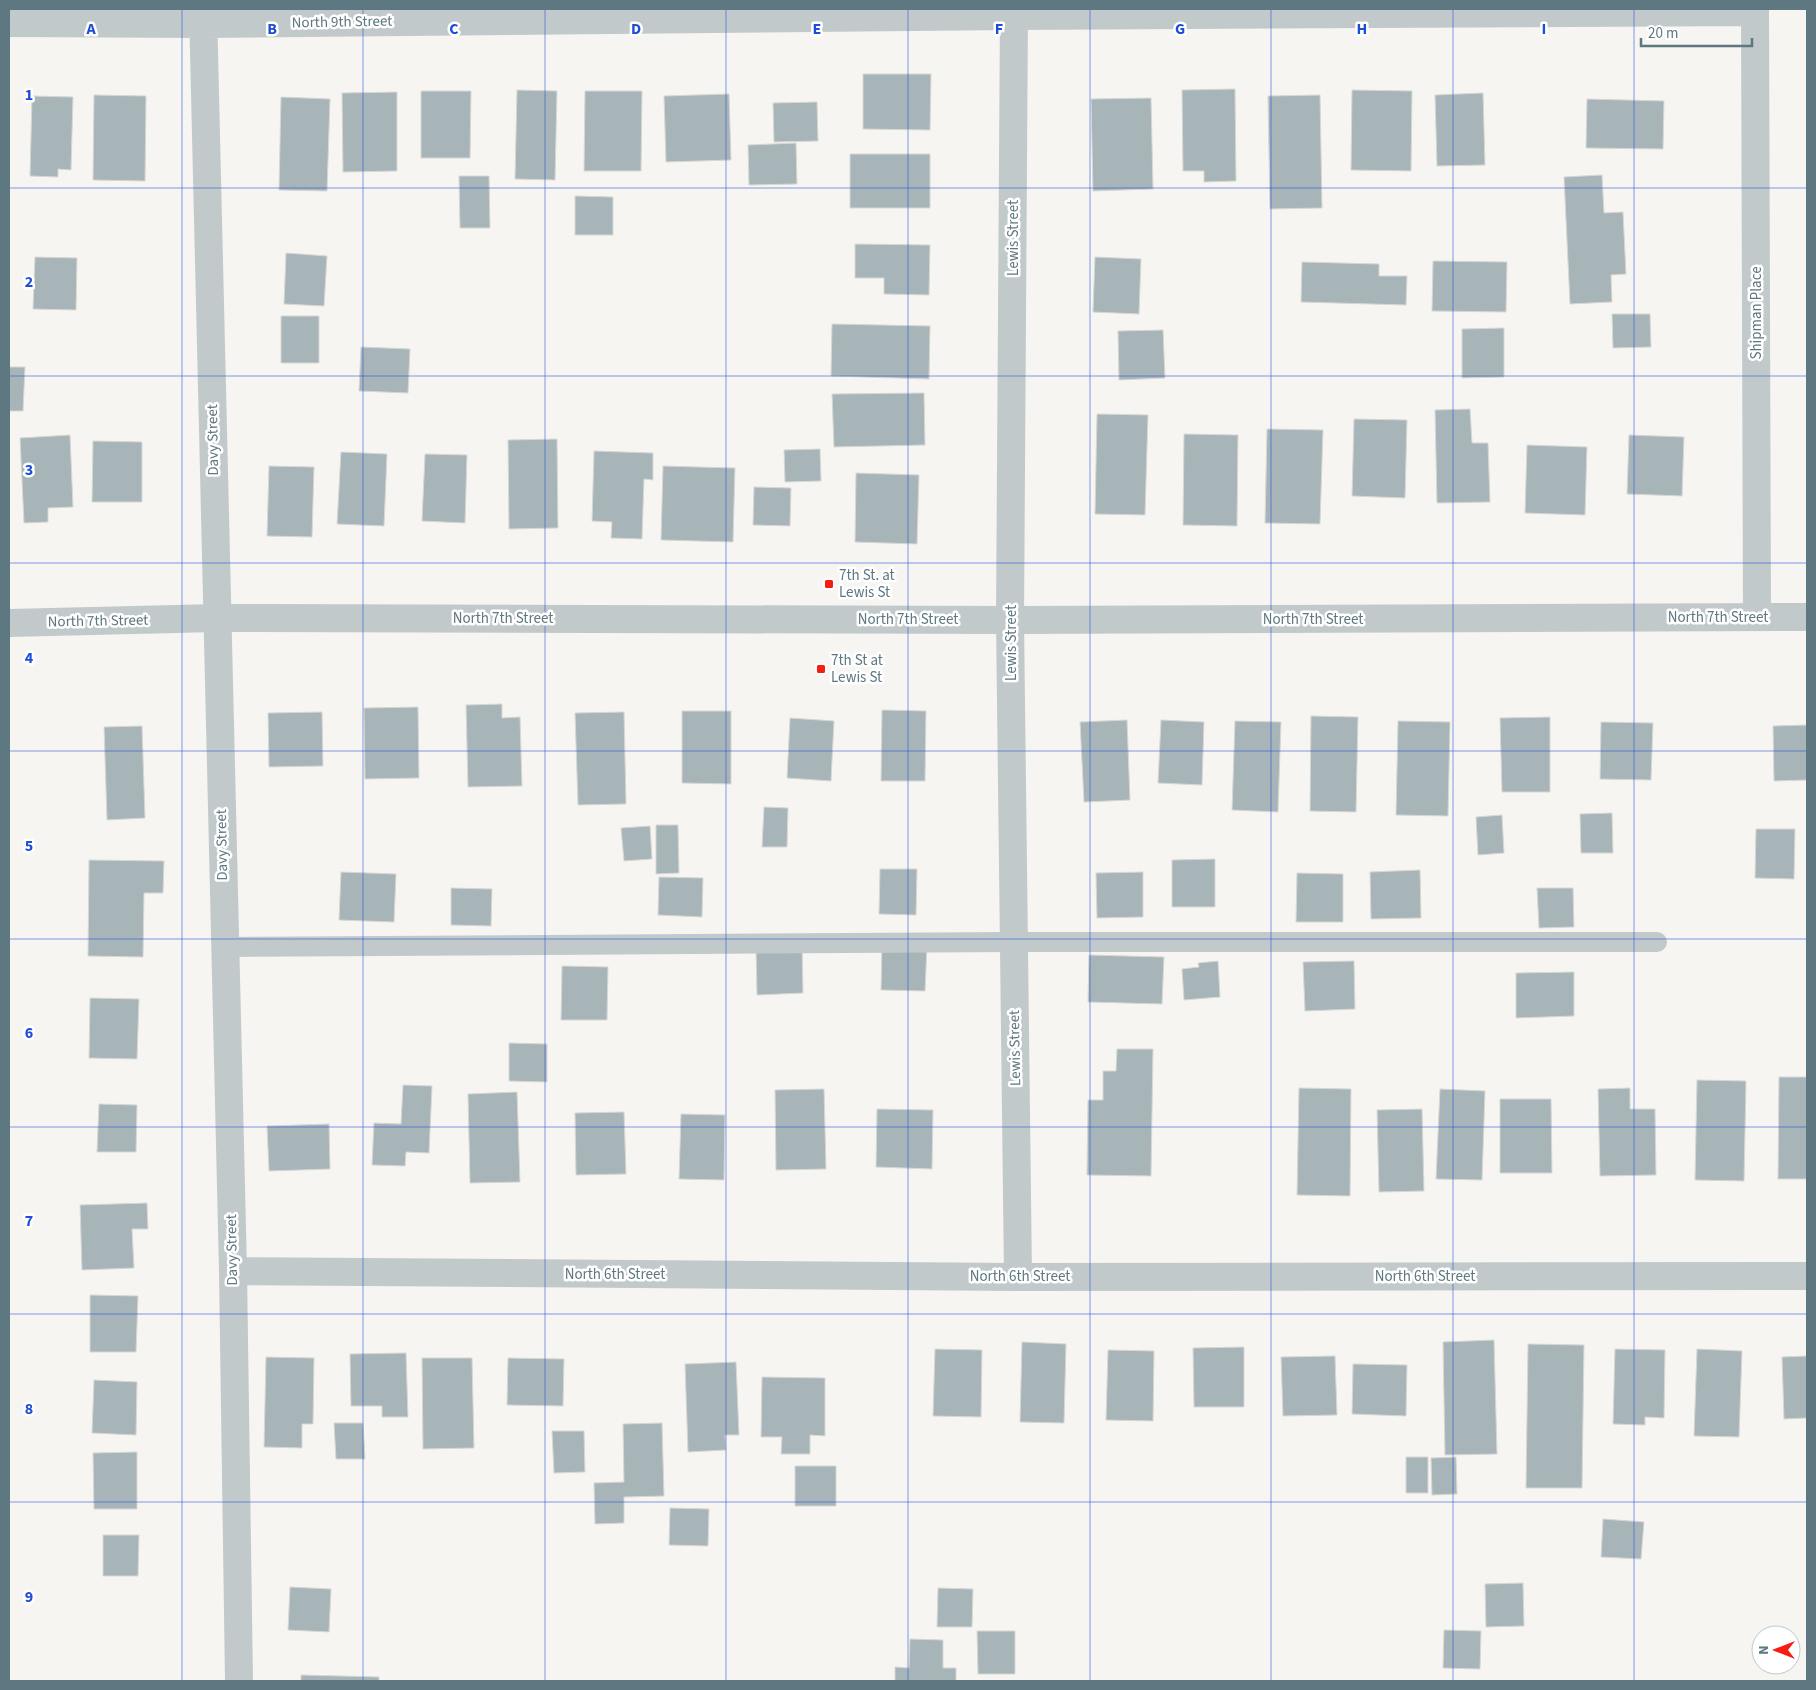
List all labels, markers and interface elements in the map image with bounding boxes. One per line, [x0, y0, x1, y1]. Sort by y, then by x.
street label: North 9th Street [292, 11, 392, 33]
scale bar [1641, 15, 1752, 47]
text: A [85, 18, 96, 40]
text: B [267, 18, 277, 40]
text: C [449, 18, 459, 40]
text: D [631, 18, 641, 40]
text: E [813, 18, 821, 40]
text: F [995, 18, 1003, 40]
text: G [1175, 18, 1185, 40]
text: H [1357, 18, 1367, 40]
text: I [1542, 18, 1546, 40]
text: 20 m [1648, 23, 1678, 44]
text: 1 [25, 84, 33, 106]
street label: Lewis Street [1003, 200, 1024, 276]
street label: Shipman Place [1746, 266, 1767, 360]
text: 2 [25, 271, 33, 293]
street label: Davy Street [202, 404, 224, 476]
text: 3 [25, 459, 33, 481]
place label: 7th St. at Lewis St [839, 565, 895, 603]
marker: 7th St. at Lewis St [823, 578, 835, 590]
street label: Lewis Street [1001, 605, 1022, 681]
street label: North 7th Street [1668, 607, 1768, 628]
street label: North 7th Street [453, 608, 553, 629]
street label: North 7th Street [858, 609, 958, 630]
street label: North 7th Street [1263, 609, 1363, 630]
street label: North 7th Street [48, 610, 148, 632]
text: 4 [25, 647, 34, 669]
place label: 7th St at Lewis St [831, 650, 883, 688]
marker: 7th St at Lewis St [815, 663, 827, 675]
street label: Davy Street [211, 809, 233, 881]
text: 5 [25, 835, 33, 857]
street label: Lewis Street [1004, 1010, 1026, 1086]
text: 6 [25, 1022, 33, 1044]
text: 7 [25, 1210, 33, 1232]
street label: Davy Street [221, 1214, 243, 1286]
street label: North 6th Street [565, 1264, 665, 1285]
street label: North 6th Street [970, 1266, 1070, 1287]
street label: North 6th Street [1375, 1266, 1475, 1287]
text: 8 [25, 1398, 33, 1420]
text: 9 [25, 1586, 33, 1608]
north arrow [1751, 1625, 1801, 1675]
text: N [1754, 1645, 1774, 1655]

